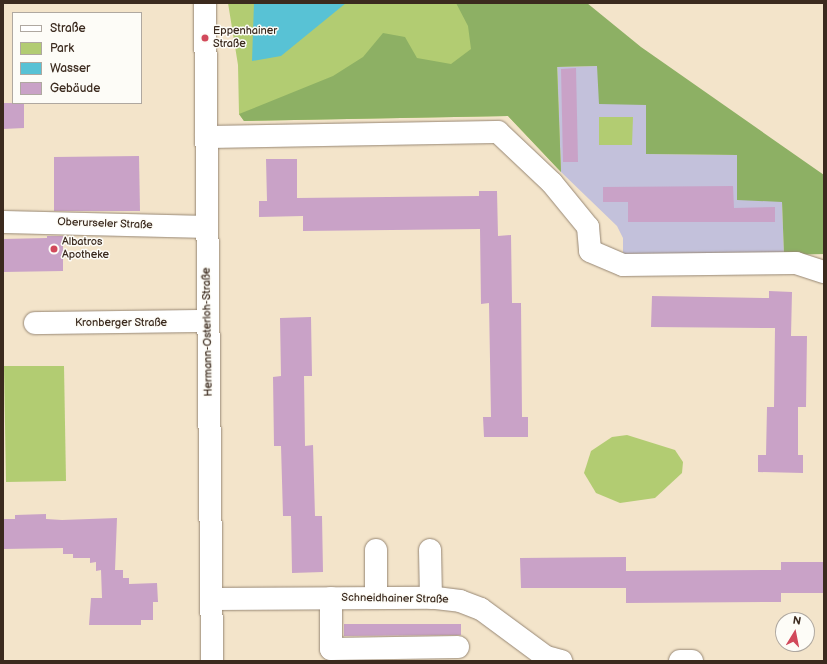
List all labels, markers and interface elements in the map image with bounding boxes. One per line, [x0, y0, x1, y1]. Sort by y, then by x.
legend [12, 12, 142, 104]
text: Straße [50, 21, 86, 36]
place label: Eppenhainer Straße [213, 25, 277, 51]
marker: Eppenhainer Straße [200, 33, 210, 43]
text: Park [50, 41, 74, 56]
text: Wasser [50, 61, 90, 76]
text: Gebäude [50, 81, 100, 96]
street label: Oberurseler Straße [57, 216, 153, 232]
place label: Albatros Apotheke [62, 236, 109, 262]
marker: Albatros Apotheke [49, 244, 59, 254]
street label: Hermann-Osterloh-Straße [200, 267, 216, 397]
street label: Kronberger Straße [75, 316, 167, 330]
street label: Schneidhainer Straße [341, 591, 449, 607]
north arrow [775, 612, 815, 652]
text: N [792, 614, 802, 628]

